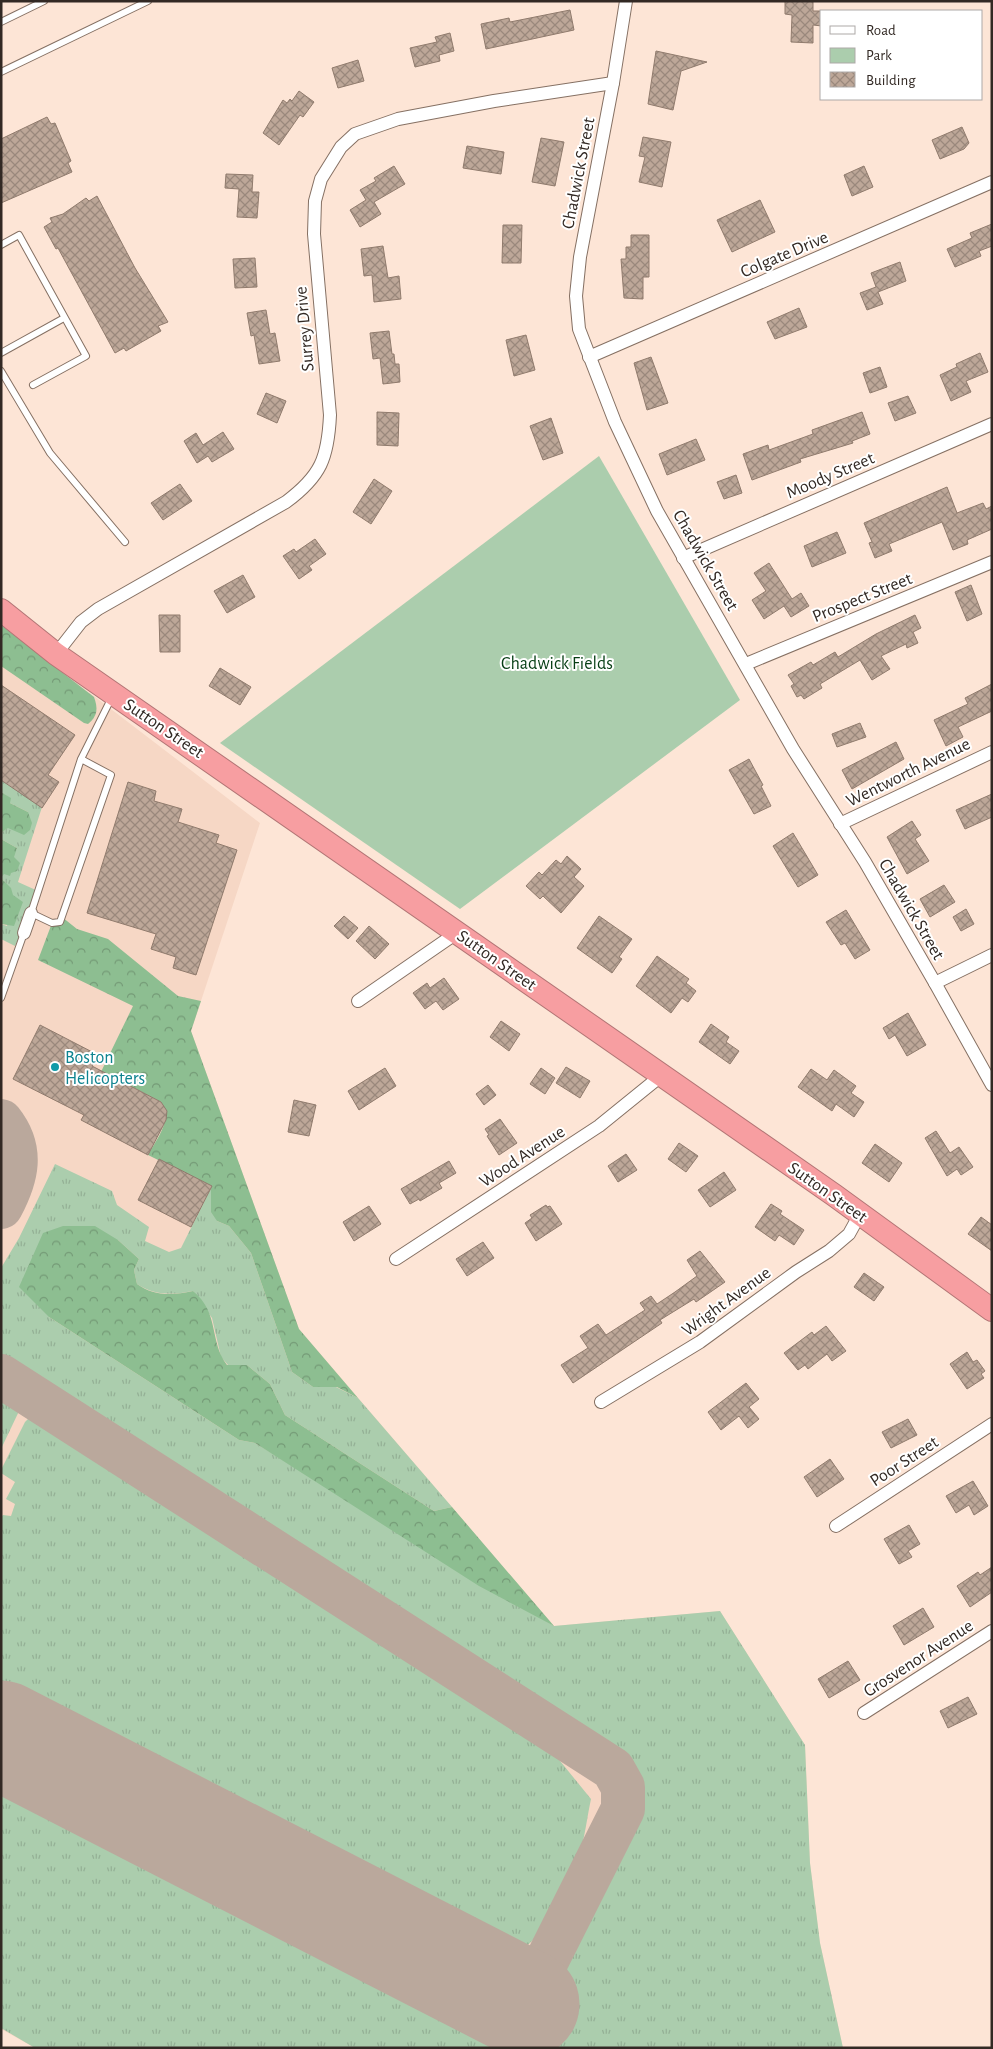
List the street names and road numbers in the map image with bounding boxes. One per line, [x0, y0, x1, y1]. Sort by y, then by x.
street label: Chadwick Street [559, 116, 599, 231]
street label: Colgate Drive [738, 228, 831, 281]
street label: Surrey Drive [292, 286, 318, 372]
street label: Moody Street [784, 449, 877, 503]
street label: Chadwick Street [669, 507, 741, 614]
street label: Prospect Street [810, 570, 915, 626]
street label: Sutton Street [120, 696, 207, 762]
street label: Wentworth Avenue [844, 735, 973, 811]
street label: Chadwick Street [875, 856, 947, 963]
street label: Sutton Street [454, 927, 540, 995]
street label: Wood Avenue [477, 1123, 568, 1191]
street label: Sutton Street [785, 1159, 871, 1227]
street label: Wright Avenue [679, 1264, 774, 1340]
street label: Poor Street [867, 1433, 942, 1490]
street label: Grosvenor Avenue [861, 1617, 977, 1701]

